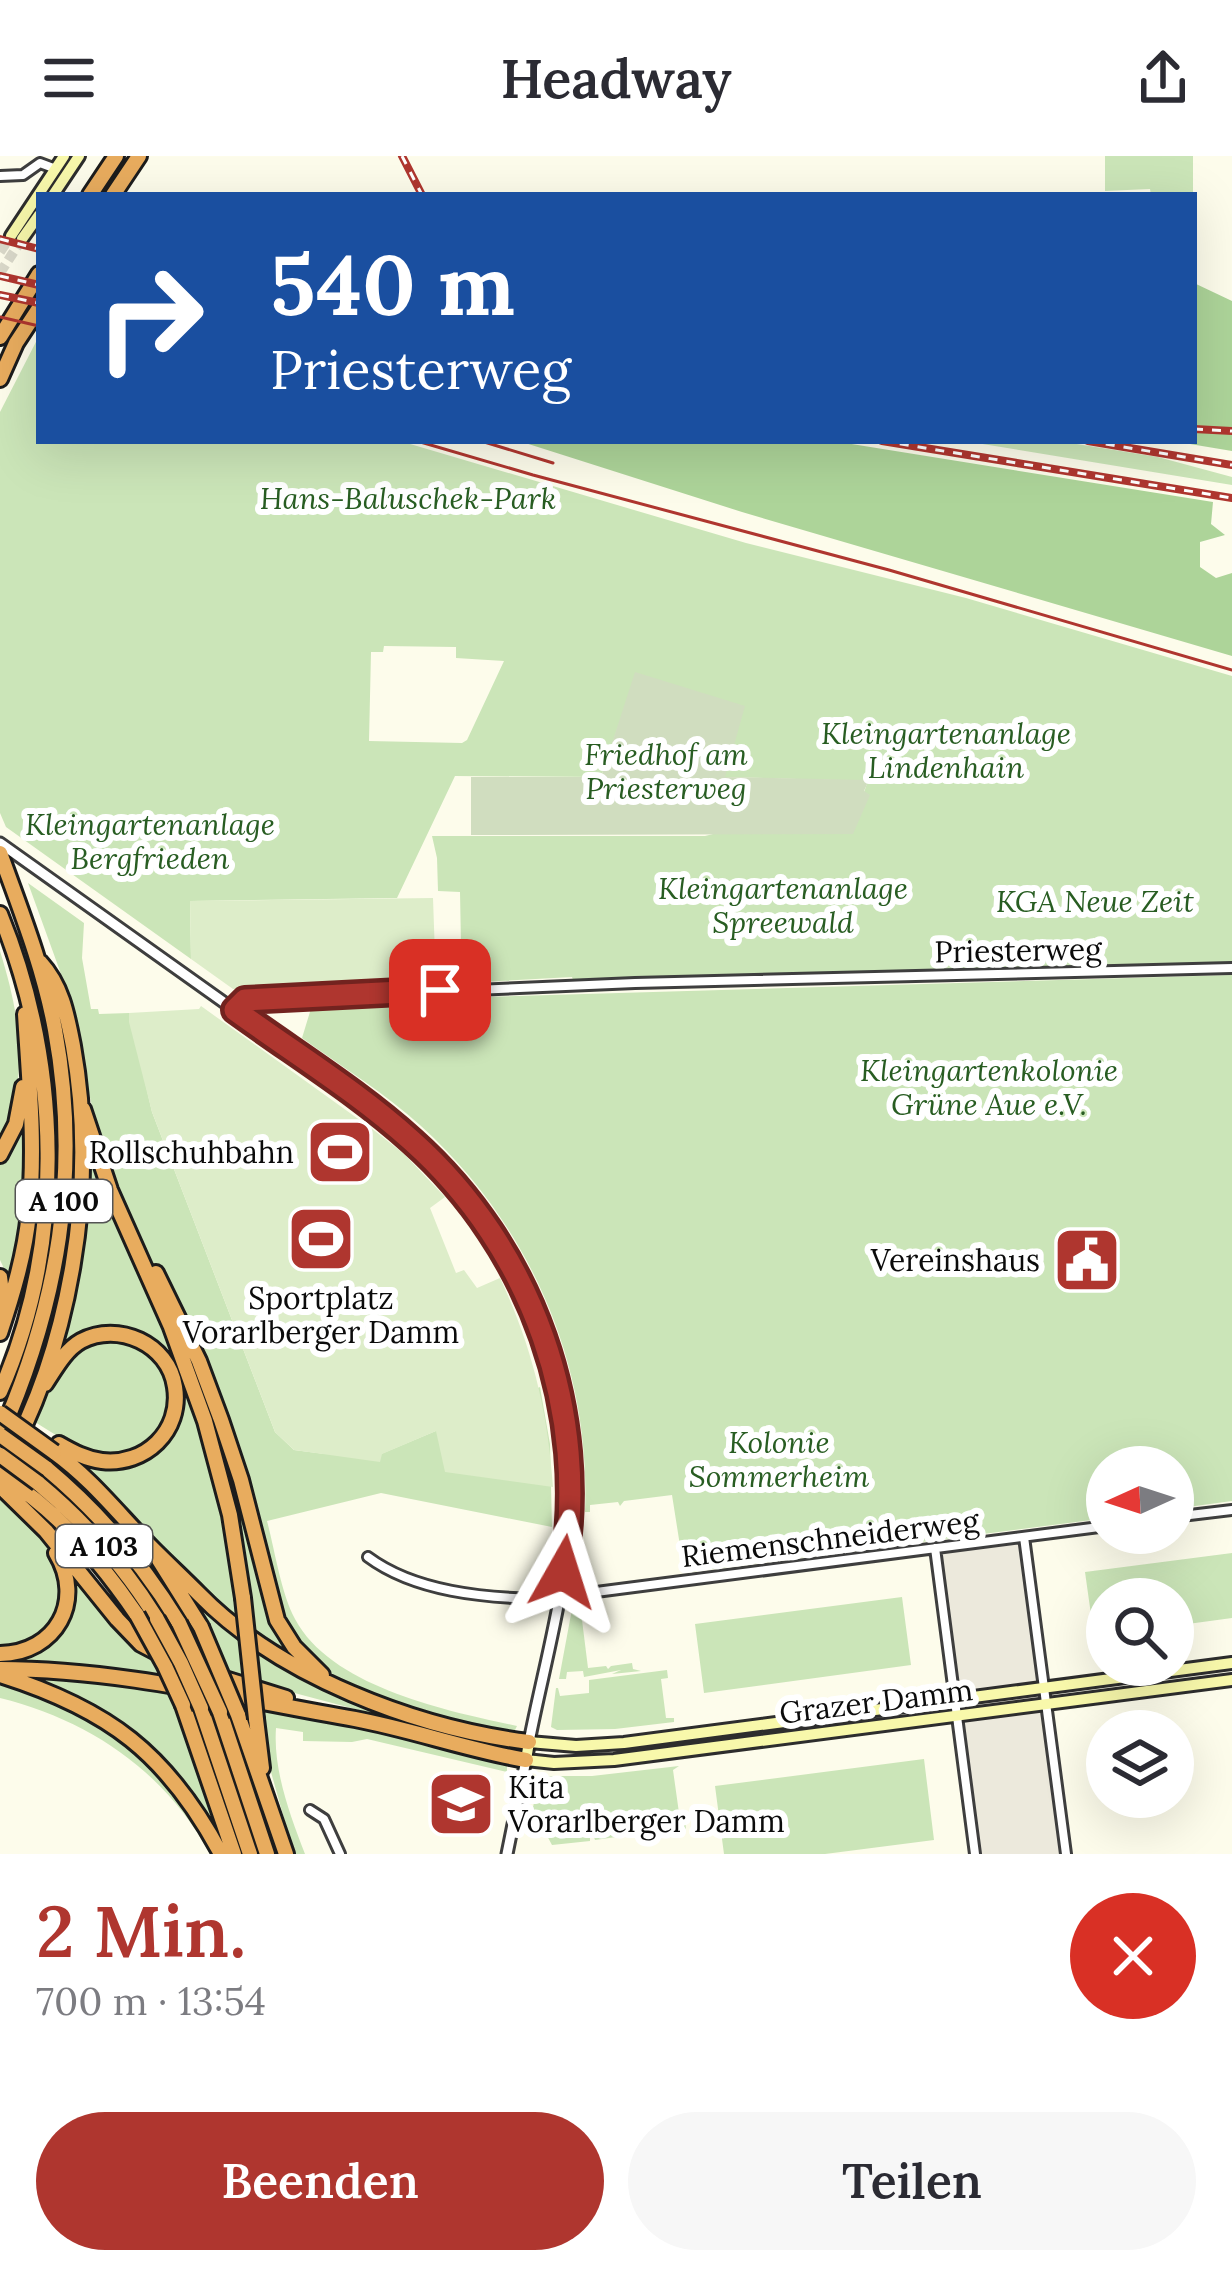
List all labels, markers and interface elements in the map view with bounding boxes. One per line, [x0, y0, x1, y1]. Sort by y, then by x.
text: Headway [501, 44, 731, 113]
icon: menu [36, 45, 102, 111]
icon: share [1130, 45, 1196, 111]
text: 540 m [270, 230, 515, 338]
icon: right [72, 240, 228, 396]
text: Priesterweg [270, 335, 571, 404]
park label: Hans-Baluschek-Park [260, 479, 556, 517]
park label: Kleingartenanlage Lindenhain [821, 714, 1071, 786]
park label: Friedhof am Priesterweg [584, 735, 748, 807]
park label: Kleingartenanlage Bergfrieden [25, 805, 275, 877]
park label: Kleingartenanlage Spreewald [658, 869, 908, 941]
park label: KGA Neue Zeit [996, 882, 1194, 920]
street label: Priesterweg [934, 930, 1103, 971]
pin [389, 939, 491, 1041]
icon: arrive [407, 957, 473, 1023]
park label: Kleingartenkolonie Grüne Aue e.V. [860, 1051, 1118, 1123]
sports icon: Rollschuhbahn [305, 1117, 375, 1187]
place label: Rollschuhbahn [89, 1133, 294, 1171]
road number: A 100 [16, 1180, 112, 1222]
sports icon: Sportplatz Vorarlberger Damm [286, 1204, 356, 1274]
public building icon: Vereinshaus [1052, 1225, 1122, 1295]
place label: Vereinshaus [870, 1241, 1040, 1279]
place label: Sportplatz Vorarlberger Damm [182, 1279, 459, 1352]
park label: Kolonie Sommerheim [689, 1423, 869, 1495]
north arrow [1086, 1446, 1194, 1554]
map controls [1086, 1446, 1194, 1818]
street label: Riemenschneiderweg [679, 1501, 982, 1576]
position arrow [500, 1509, 626, 1635]
road number: A 103 [56, 1525, 152, 1567]
button: search [1086, 1578, 1194, 1686]
street label: Grazer Damm [777, 1670, 975, 1732]
button: layers [1086, 1710, 1194, 1818]
place label: Kita Vorarlberger Damm [507, 1768, 785, 1841]
school or university icon: Kita Vorarlberger Damm [426, 1769, 496, 1839]
text: 2 Min. [36, 1885, 246, 1977]
button: close [1070, 1893, 1196, 2019]
text: 700 m · 13:54 [36, 1976, 266, 2026]
button: Beenden [36, 2112, 604, 2250]
button: Teilen [628, 2112, 1196, 2250]

